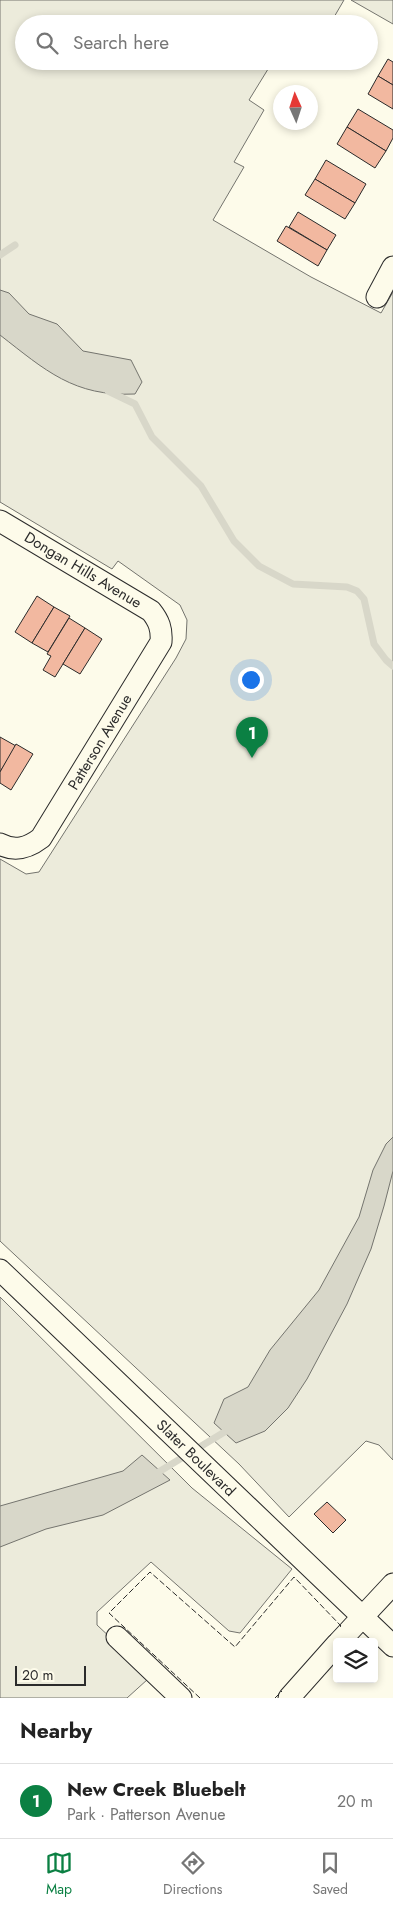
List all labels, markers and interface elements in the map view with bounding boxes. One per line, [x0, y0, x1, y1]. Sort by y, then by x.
search box [15, 15, 378, 70]
icon: search [33, 29, 61, 57]
text: Search here [73, 29, 169, 56]
north arrow [273, 85, 318, 130]
street label: Dongan Hills Avenue [20, 526, 146, 614]
your location [238, 667, 264, 693]
street label: Patterson Avenue [63, 690, 137, 794]
pin: 1 [236, 717, 268, 758]
street label: Slater Boulevard [151, 1414, 241, 1502]
map controls [333, 1638, 378, 1683]
button: layers [333, 1638, 378, 1683]
scale bar [15, 1663, 86, 1686]
text: 20 m [22, 1665, 54, 1685]
text: Nearby [20, 1716, 92, 1746]
text: New Creek Bluebelt [67, 1776, 245, 1803]
text: 1 [32, 1790, 40, 1813]
text: 20 m [337, 1790, 373, 1813]
text: Park · Patterson Avenue [67, 1803, 226, 1826]
tab: Map [45, 1849, 73, 1899]
tab: Directions [163, 1849, 222, 1899]
tab: Saved [312, 1849, 348, 1899]

